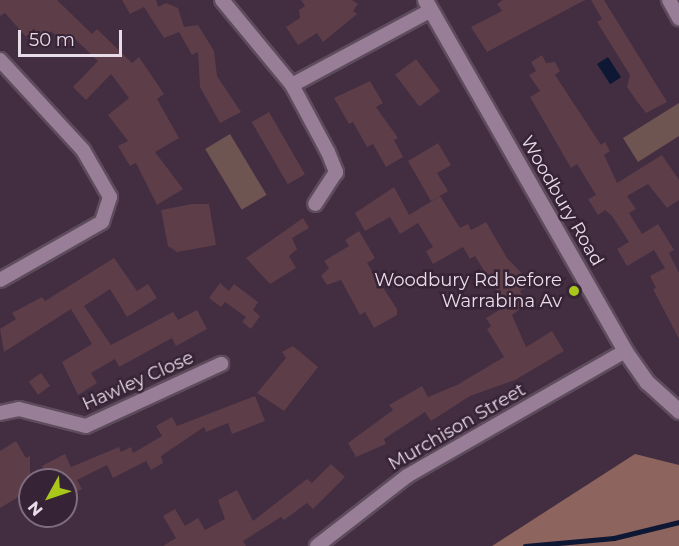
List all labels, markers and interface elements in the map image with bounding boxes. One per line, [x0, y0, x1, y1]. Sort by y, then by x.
scale bar [21, 18, 124, 56]
text: 50 m [29, 29, 75, 51]
street label: Woodbury Road [516, 132, 608, 270]
place label: Woodbury Rd before Warrabina Av [374, 270, 562, 312]
marker: Woodbury Rd before Warrabina Av [567, 284, 581, 298]
street label: Hawley Close [79, 347, 197, 415]
street label: Murchison Street [385, 379, 529, 475]
north arrow [18, 468, 78, 528]
text: N [24, 498, 47, 520]

